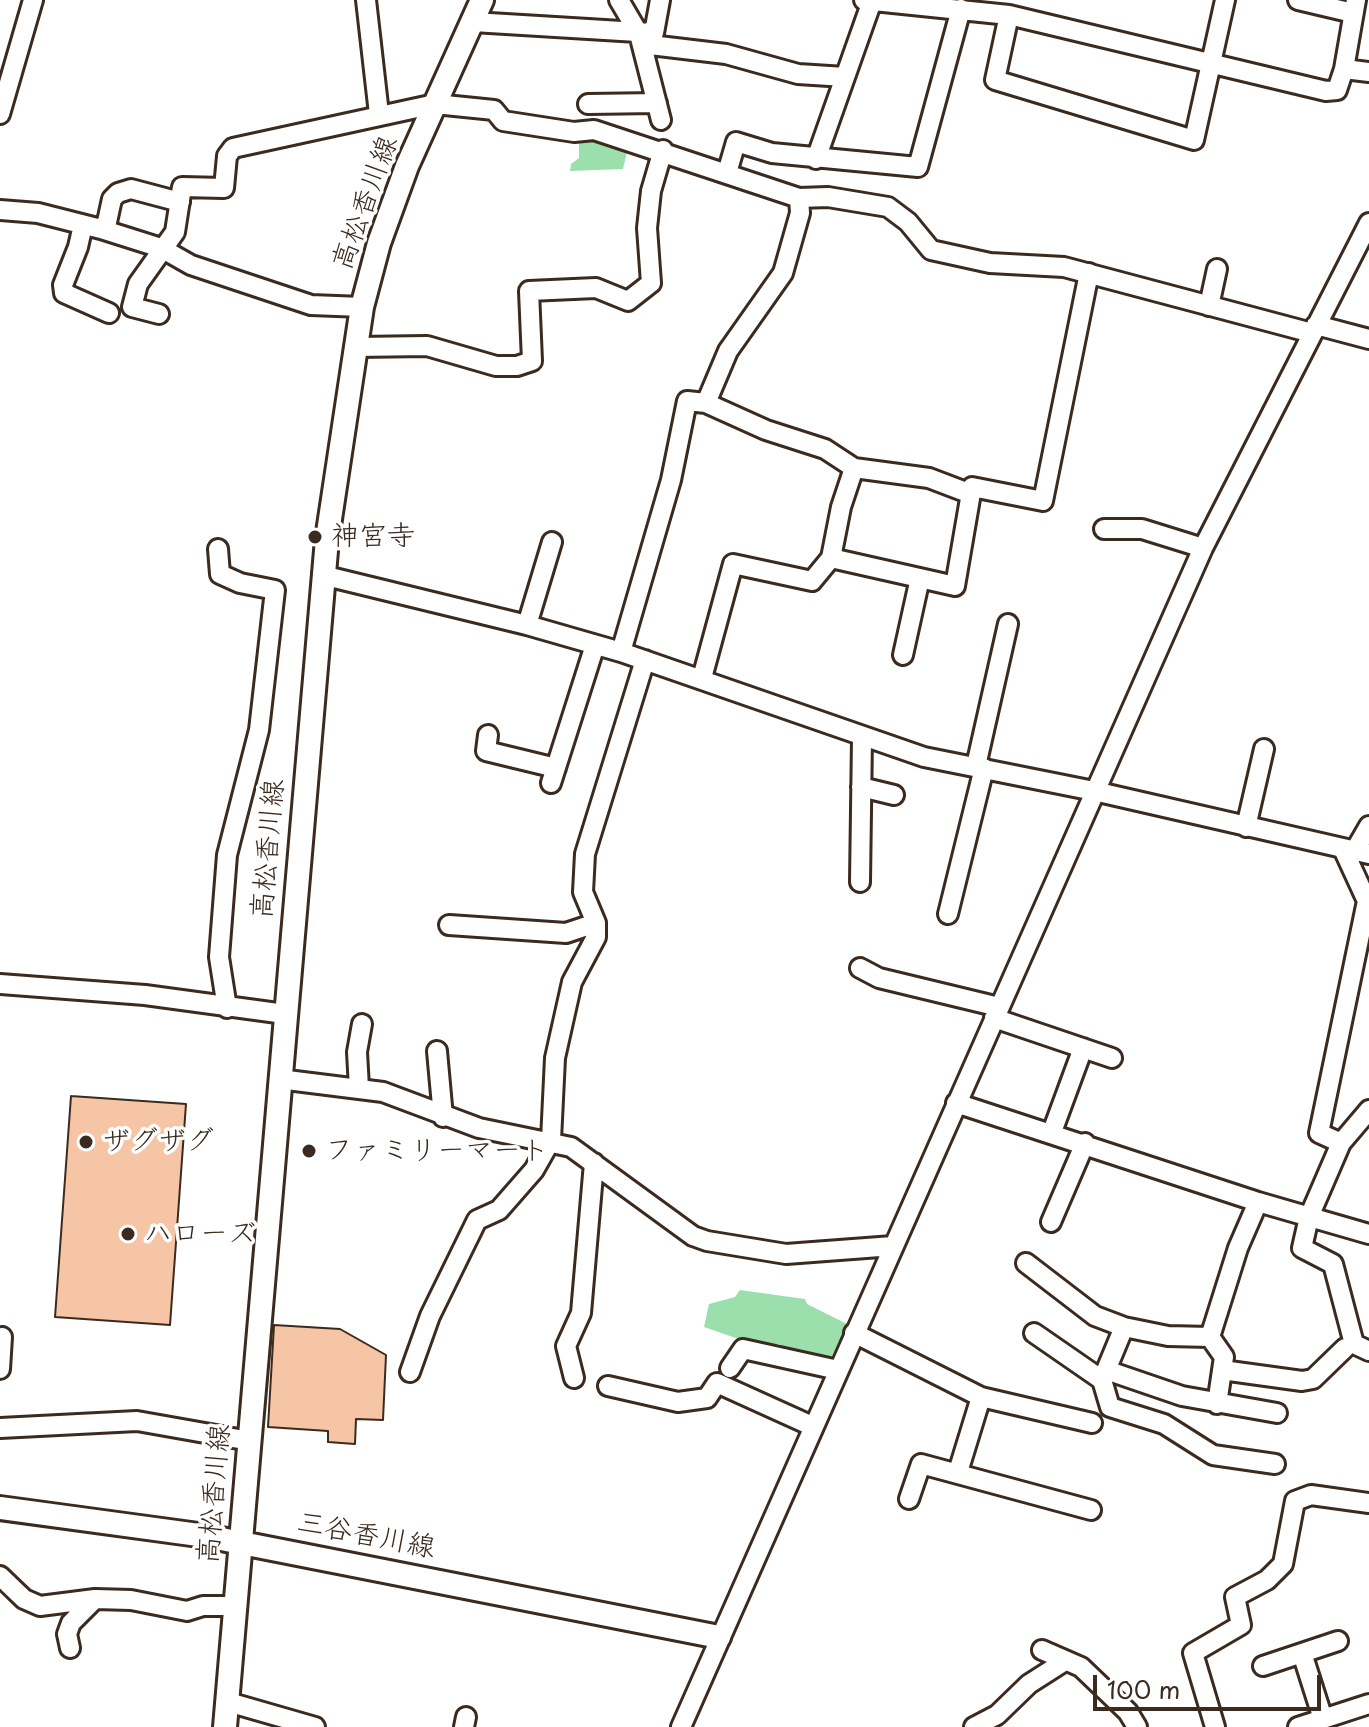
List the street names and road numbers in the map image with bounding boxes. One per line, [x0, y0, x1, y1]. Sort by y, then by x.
street label: 高松香川線 [326, 131, 406, 275]
street label: 高松香川線 [246, 778, 292, 920]
street label: 高松香川線 [192, 1423, 238, 1565]
street label: 三谷香川線 [294, 1506, 438, 1566]

